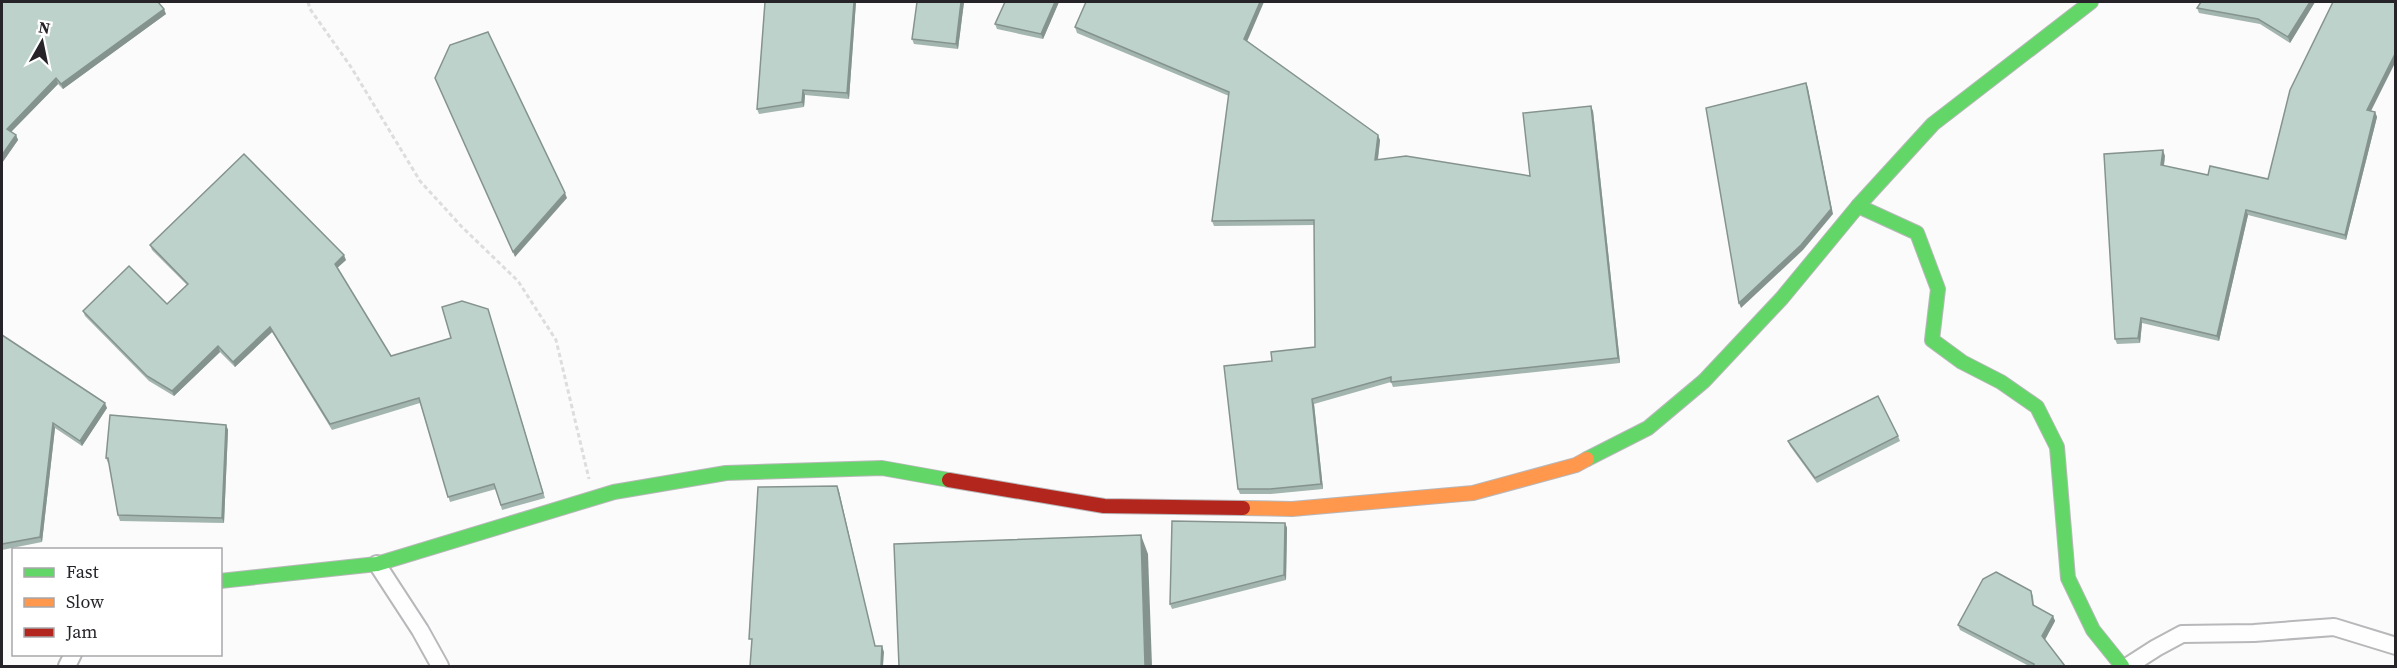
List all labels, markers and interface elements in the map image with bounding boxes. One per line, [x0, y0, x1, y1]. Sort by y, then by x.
north arrow [12, 12, 72, 72]
text: N [37, 15, 52, 39]
legend [12, 548, 222, 656]
text: Fast [66, 559, 99, 584]
text: Slow [66, 589, 104, 614]
text: Jam [65, 619, 98, 644]

